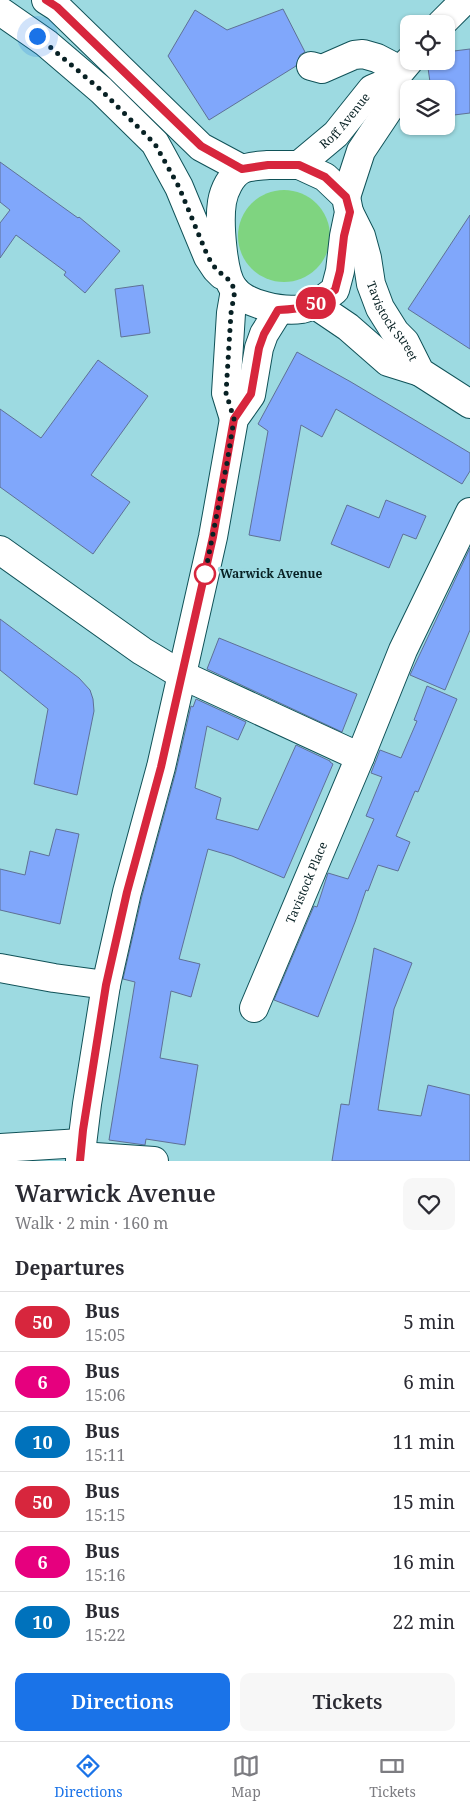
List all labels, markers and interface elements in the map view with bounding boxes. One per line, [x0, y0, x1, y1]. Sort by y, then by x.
map controls [400, 15, 455, 135]
button: locate [400, 15, 455, 70]
your location [25, 24, 50, 49]
button: layers [400, 80, 455, 135]
street label: Roff Avenue [316, 89, 374, 152]
street label: Tavistock Street [363, 279, 422, 364]
line badge: 50 [294, 287, 338, 319]
text: 50 [306, 291, 326, 315]
marker: Warwick Avenue [194, 563, 216, 585]
place label: Warwick Avenue [220, 565, 323, 582]
street label: Tavistock Place [282, 839, 331, 926]
text: Warwick Avenue [15, 1176, 216, 1209]
button: heart [403, 1178, 455, 1230]
text: Walk · 2 min · 160 m [15, 1212, 168, 1234]
text: Departures [15, 1255, 124, 1281]
text: Bus [85, 1298, 120, 1324]
text: 5 min [403, 1309, 455, 1335]
text: 50 [32, 1310, 53, 1334]
text: 15:05 [85, 1324, 125, 1346]
text: Bus [85, 1358, 120, 1384]
text: 6 min [403, 1369, 455, 1395]
text: 6 [37, 1370, 48, 1394]
text: 15:06 [85, 1384, 125, 1406]
text: Bus [85, 1418, 120, 1444]
text: 11 min [393, 1429, 455, 1455]
text: 10 [32, 1430, 53, 1454]
text: 15:11 [85, 1444, 125, 1466]
text: Bus [85, 1478, 120, 1504]
text: 15 min [393, 1489, 455, 1515]
text: 50 [32, 1490, 53, 1514]
text: 15:15 [85, 1504, 125, 1526]
text: Bus [85, 1538, 120, 1564]
text: 16 min [393, 1549, 455, 1575]
text: 6 [37, 1550, 48, 1574]
text: 15:16 [85, 1564, 125, 1586]
text: Bus [85, 1598, 120, 1624]
text: 22 min [393, 1609, 455, 1635]
text: 10 [32, 1610, 53, 1634]
text: 15:22 [85, 1624, 125, 1646]
button: Directions [15, 1673, 230, 1731]
button: Tickets [240, 1673, 455, 1731]
tab: Directions [54, 1752, 123, 1801]
tab: Map [231, 1752, 261, 1801]
tab: Tickets [369, 1752, 416, 1801]

